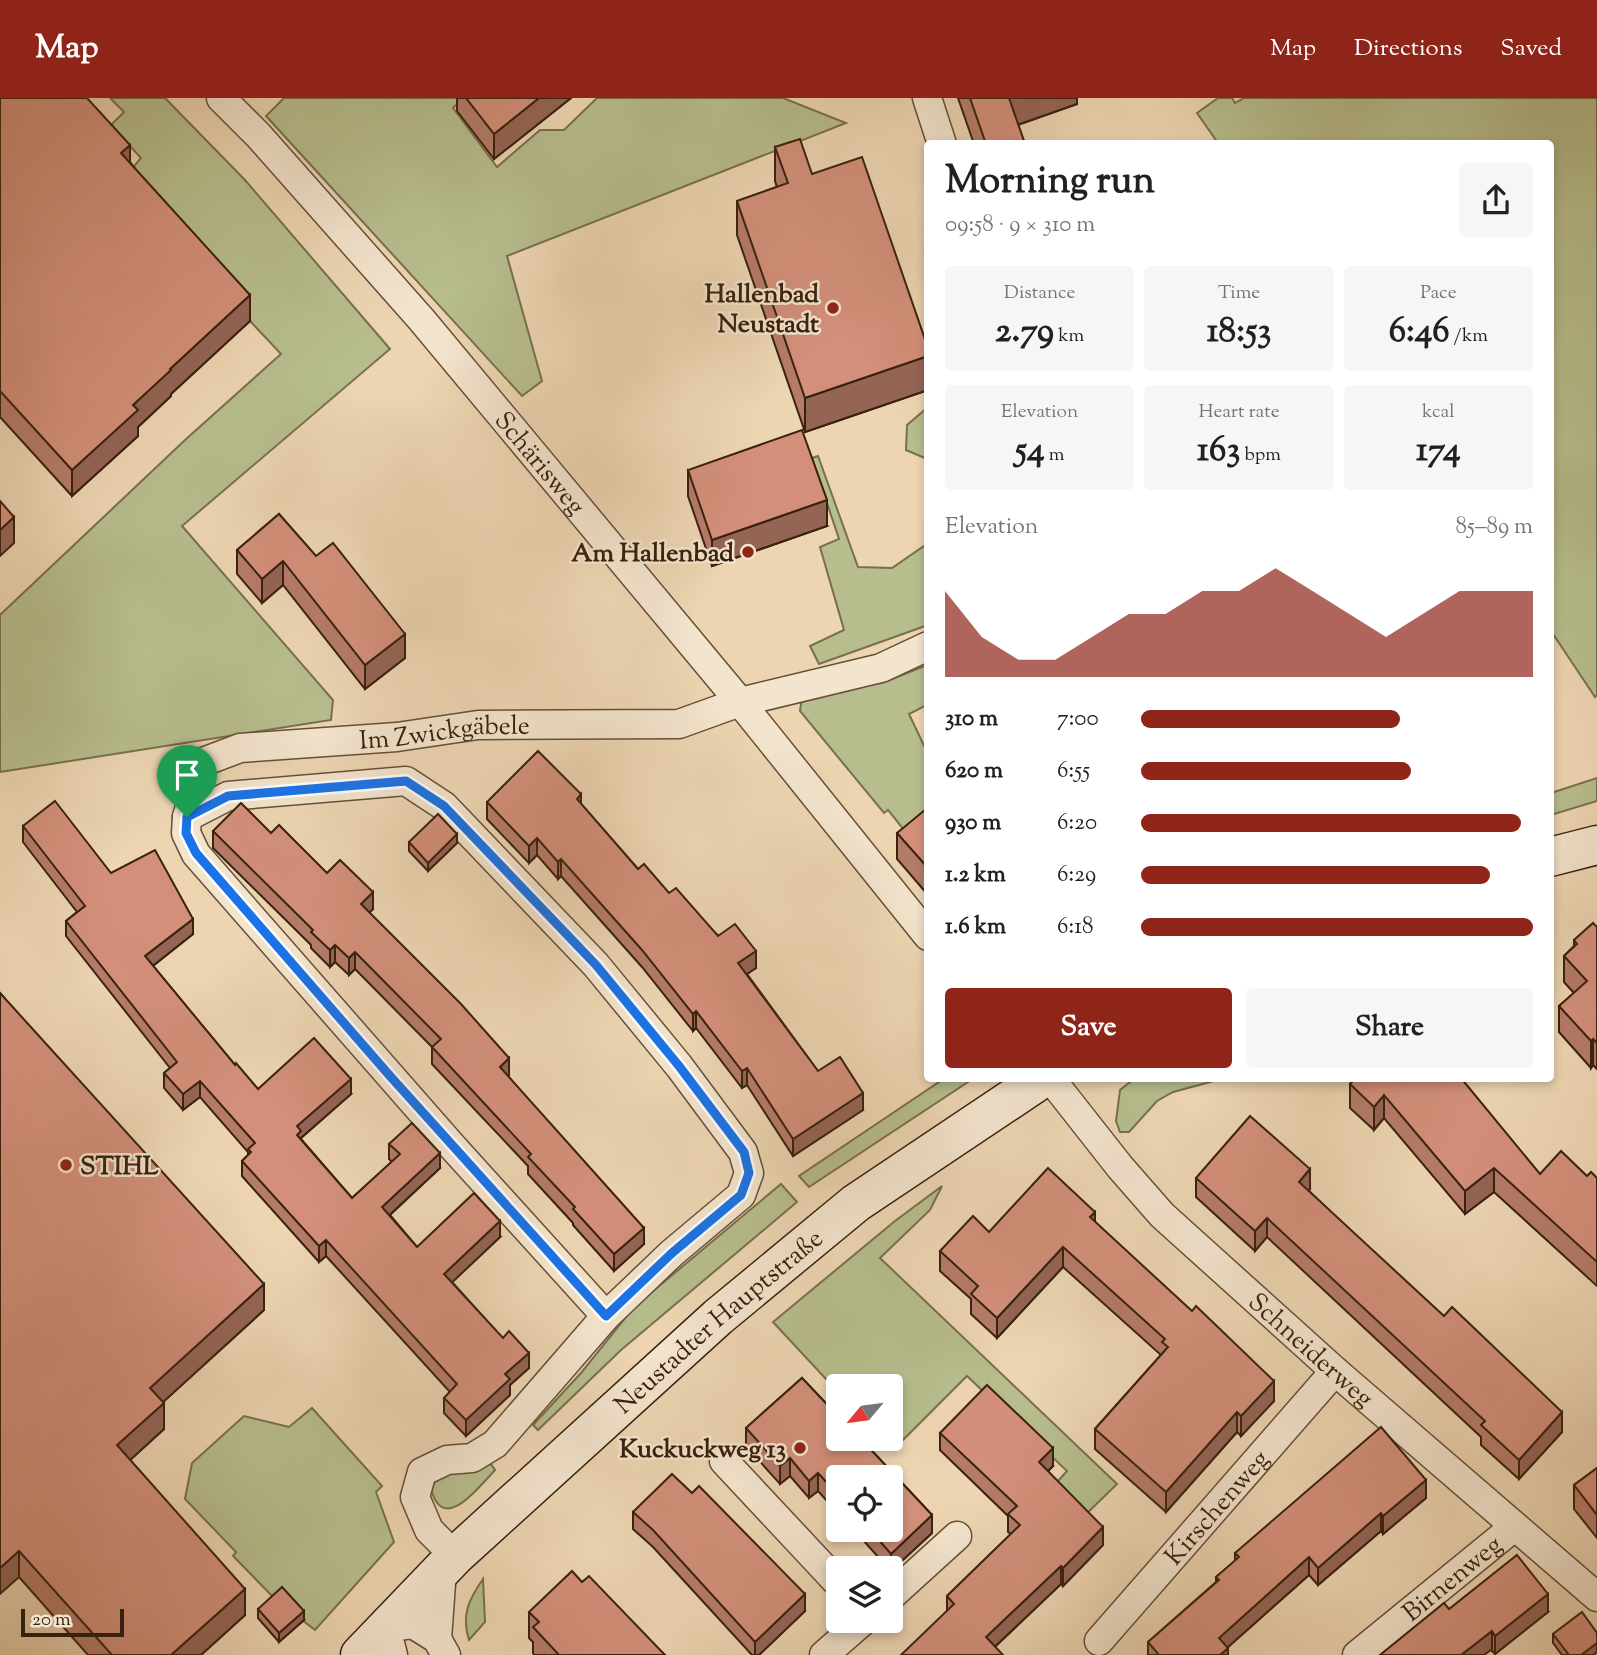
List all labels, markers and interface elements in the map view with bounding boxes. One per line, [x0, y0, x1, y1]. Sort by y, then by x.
text: Map [35, 25, 99, 73]
text: Map [1270, 32, 1316, 66]
text: Directions [1354, 32, 1462, 66]
text: Saved [1500, 32, 1562, 66]
text: Morning run [945, 156, 1155, 210]
button: share [1459, 163, 1533, 237]
text: 09:58 · 9 × 310 m [945, 209, 1095, 242]
place label: Hallenbad Neustadt [704, 277, 819, 344]
text: Distance [1004, 280, 1075, 307]
text: Time [1218, 280, 1260, 307]
text: Pace [1420, 280, 1457, 307]
marker: Hallenbad Neustadt [825, 300, 841, 316]
text: 2.79 [995, 307, 1054, 358]
text: 18:53 [1207, 307, 1271, 358]
text: 6:46 [1389, 307, 1450, 358]
text: km [1054, 323, 1084, 350]
text: /km [1450, 323, 1488, 350]
text: Elevation [1001, 399, 1078, 426]
text: Heart rate [1198, 399, 1280, 426]
text: kcal [1422, 399, 1455, 426]
street label: Schärisweg [484, 404, 593, 524]
text: 54 [1015, 426, 1045, 477]
text: 163 [1197, 426, 1240, 477]
text: 174 [1416, 426, 1461, 477]
text: m [1045, 442, 1064, 469]
text: bpm [1240, 442, 1281, 469]
text: Elevation [945, 511, 1038, 544]
text: 85–89 m [1456, 511, 1533, 544]
place label: Am Hallenbad [571, 536, 734, 573]
marker: Am Hallenbad [740, 544, 756, 560]
text: 310 m [945, 703, 998, 736]
text: 7:00 [1057, 703, 1099, 736]
street label: Im Zwickgäbele [358, 709, 530, 761]
pin [157, 745, 217, 817]
text: 620 m [945, 755, 1003, 788]
text: 6:55 [1057, 755, 1090, 788]
icon: arrive [168, 756, 206, 794]
text: 930 m [945, 807, 1001, 840]
text: 6:20 [1057, 807, 1097, 840]
text: 1.2 km [945, 859, 1006, 892]
text: 6:29 [1057, 859, 1096, 892]
text: 1.6 km [945, 911, 1006, 944]
text: 6:18 [1057, 911, 1094, 944]
button: Save [945, 988, 1232, 1068]
button: Share [1246, 988, 1533, 1068]
place label: STIHL [80, 1149, 159, 1186]
marker: STIHL [58, 1157, 74, 1173]
street label: Neustadter Hauptstraße [607, 1222, 832, 1424]
street label: Schneiderweg [1239, 1285, 1381, 1417]
north arrow [826, 1374, 903, 1451]
map controls [826, 1374, 903, 1633]
place label: Kuckuckweg 13 [619, 1432, 786, 1469]
marker: Kuckuckweg 13 [792, 1440, 808, 1456]
street label: Kirschenweg [1157, 1443, 1279, 1575]
button: locate [826, 1465, 903, 1542]
street label: Birnenweg [1395, 1528, 1511, 1632]
button: layers [826, 1556, 903, 1633]
scale bar [21, 1606, 124, 1638]
text: 20 m [32, 1607, 71, 1634]

